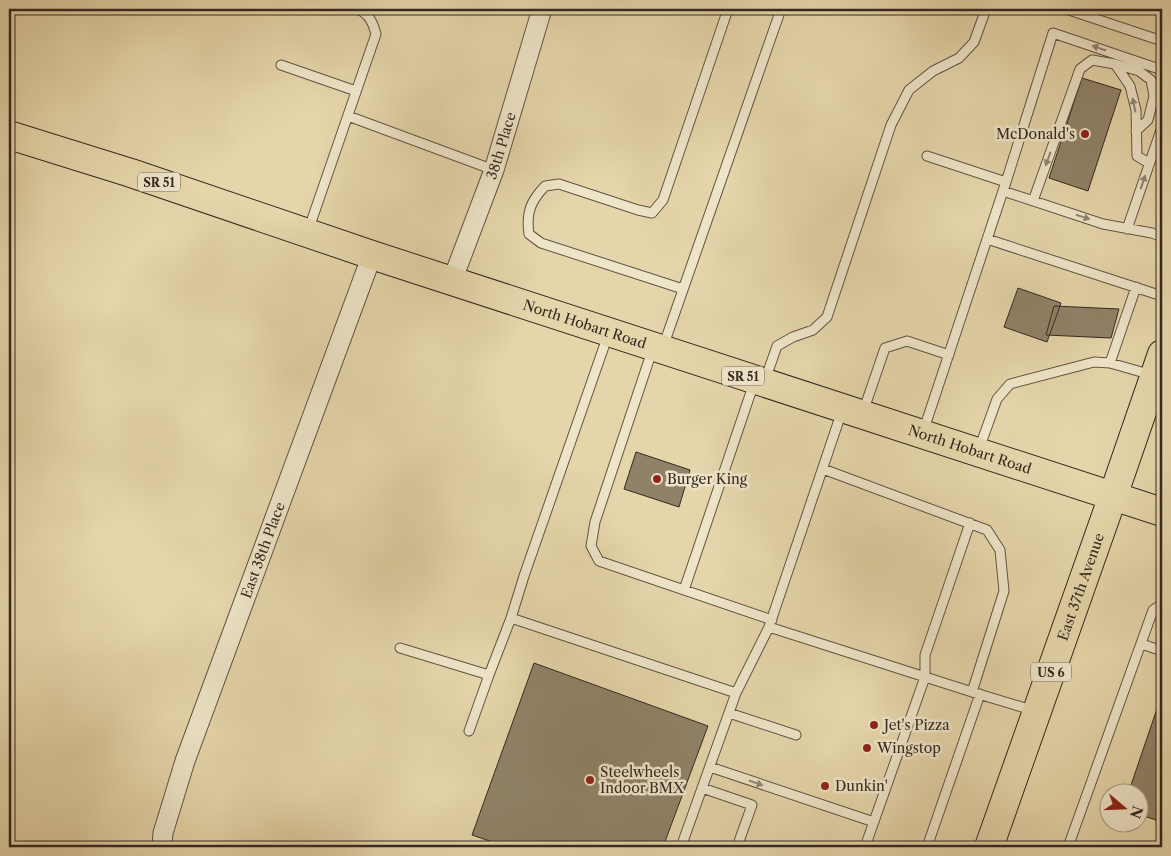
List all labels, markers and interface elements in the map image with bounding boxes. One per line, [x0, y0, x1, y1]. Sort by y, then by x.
one-way arrow [1092, 44, 1107, 52]
one-way arrow [1130, 97, 1138, 112]
street label: 38th Place [482, 110, 520, 182]
place label: McDonald's [996, 125, 1075, 143]
marker: McDonald's [1079, 128, 1091, 140]
one-way arrow [1044, 152, 1051, 167]
road number: SR 51 [138, 172, 180, 192]
one-way arrow [1140, 175, 1147, 190]
one-way arrow [1075, 214, 1090, 221]
street label: North Hobart Road [521, 296, 649, 353]
road number: SR 51 [722, 366, 764, 386]
street label: North Hobart Road [906, 421, 1034, 478]
place label: Burger King [667, 470, 748, 488]
marker: Burger King [651, 473, 663, 485]
street label: East 38th Place [237, 500, 289, 601]
street label: East 37th Avenue [1054, 530, 1108, 643]
road number: US 6 [1031, 662, 1071, 682]
place label: Jet's Pizza [882, 716, 950, 734]
marker: Jet's Pizza [868, 719, 880, 731]
place label: Wingstop [876, 739, 941, 757]
marker: Wingstop [861, 742, 873, 754]
place label: Steelwheels Indoor BMX [600, 763, 685, 797]
marker: Steelwheels Indoor BMX [584, 774, 596, 786]
place label: Dunkin' [835, 777, 888, 795]
one-way arrow [749, 779, 764, 787]
marker: Dunkin' [819, 780, 831, 792]
north arrow [1098, 784, 1148, 834]
text: N [1126, 804, 1147, 821]

